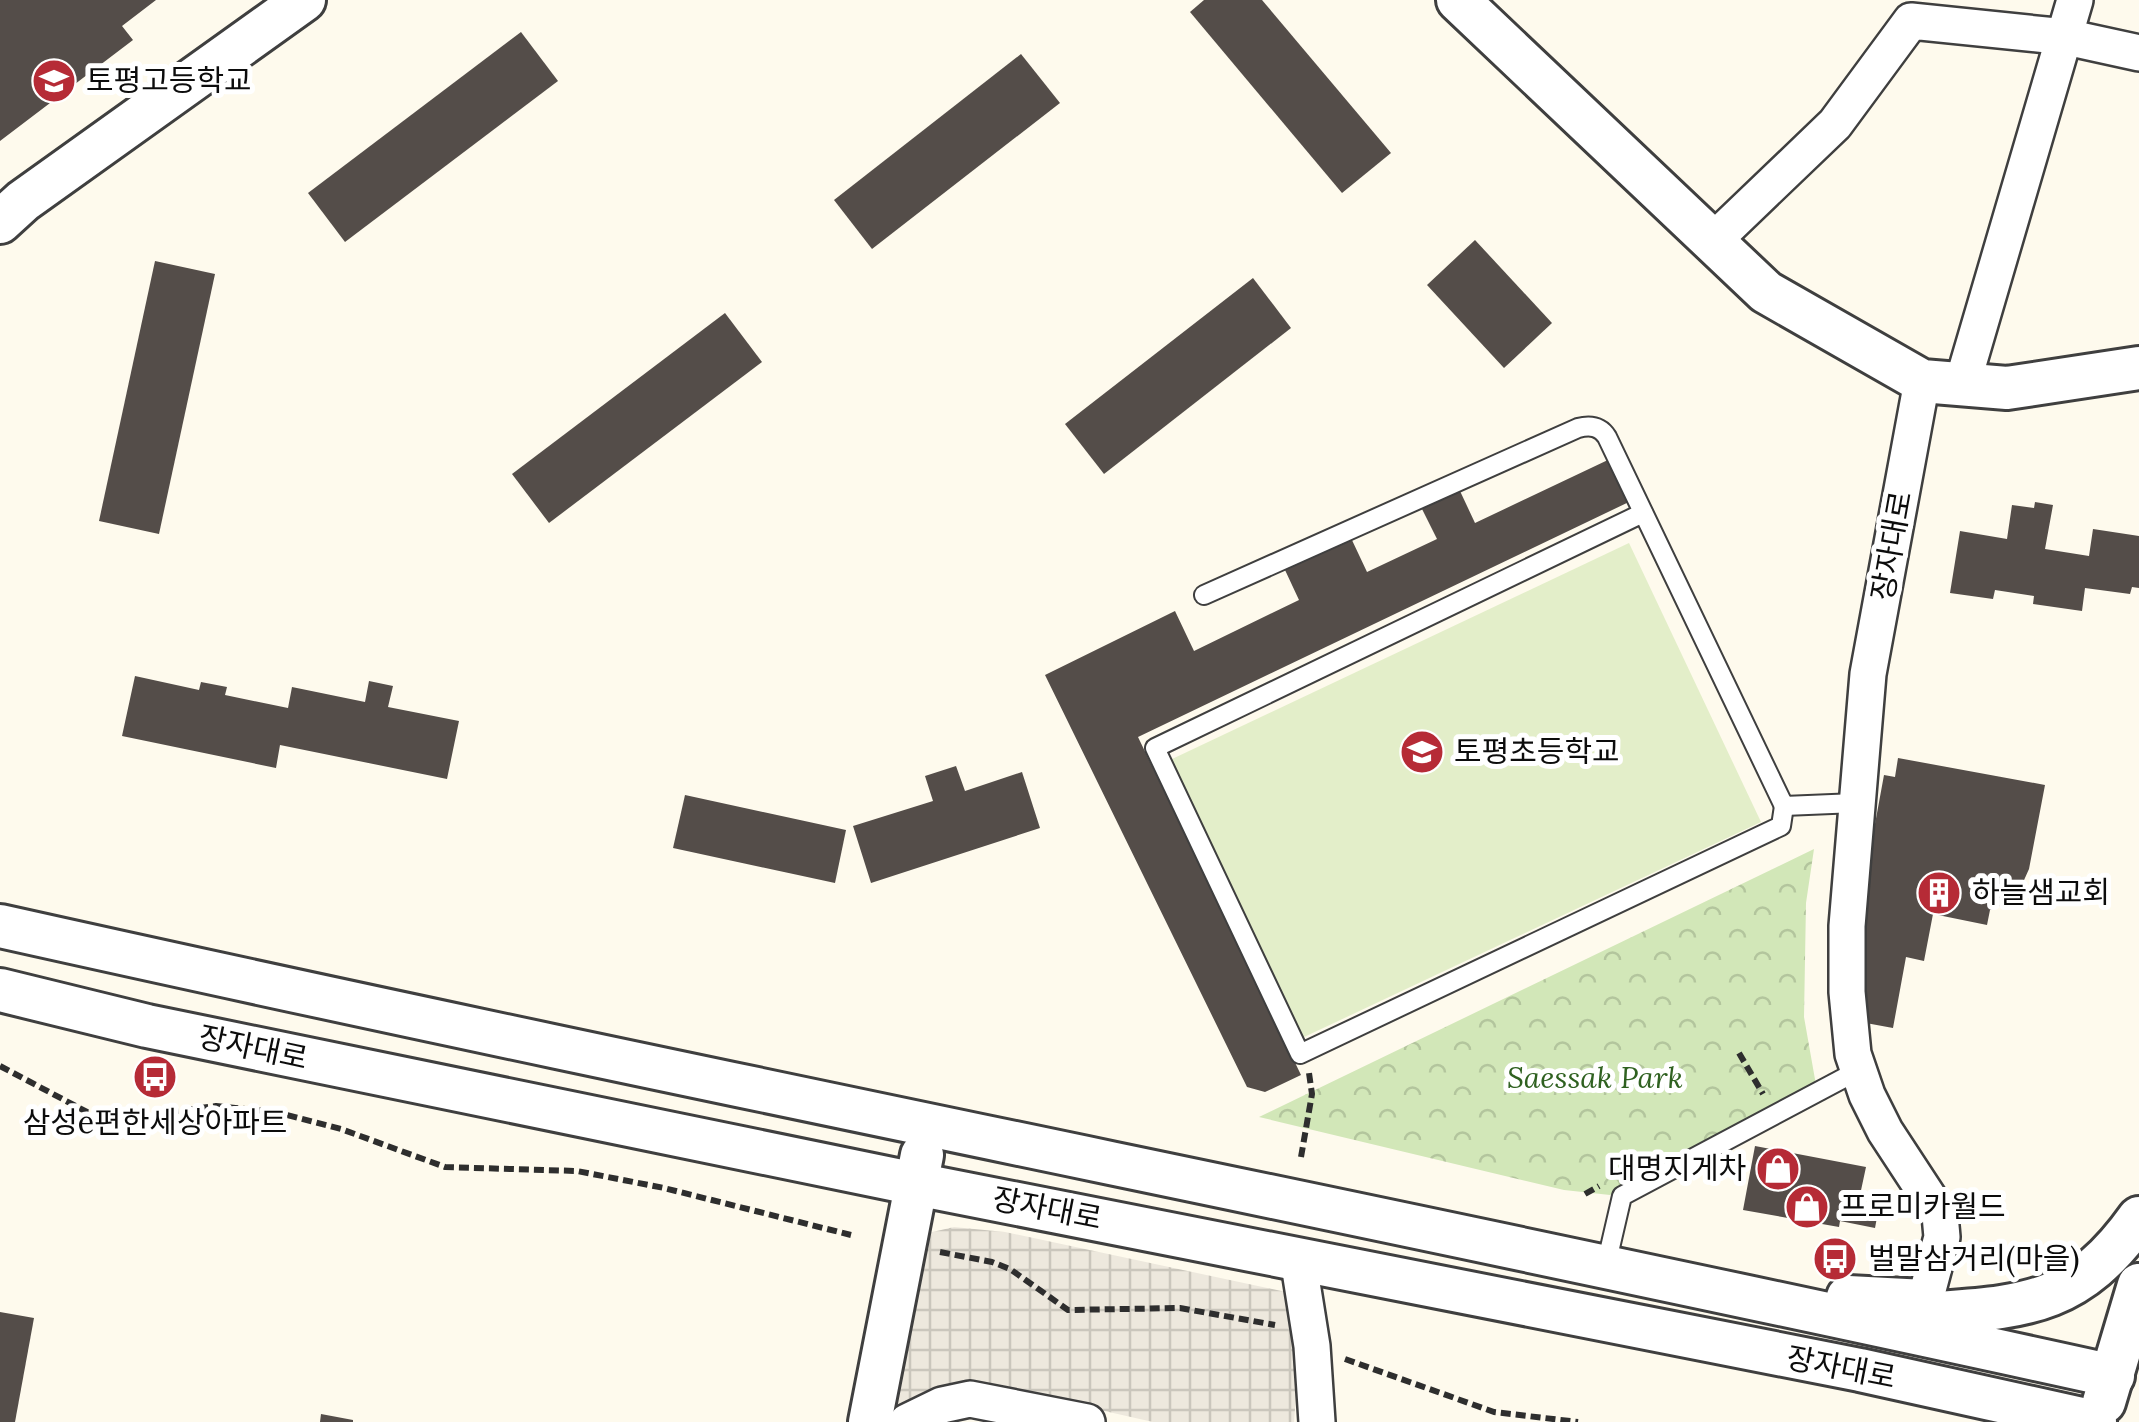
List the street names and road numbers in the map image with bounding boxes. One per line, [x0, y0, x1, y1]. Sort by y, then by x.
street label: 장자대로 [1863, 488, 1919, 603]
street label: 장자대로 [195, 1017, 311, 1077]
street label: 장자대로 [989, 1179, 1105, 1237]
street label: 장자대로 [1783, 1338, 1899, 1396]

